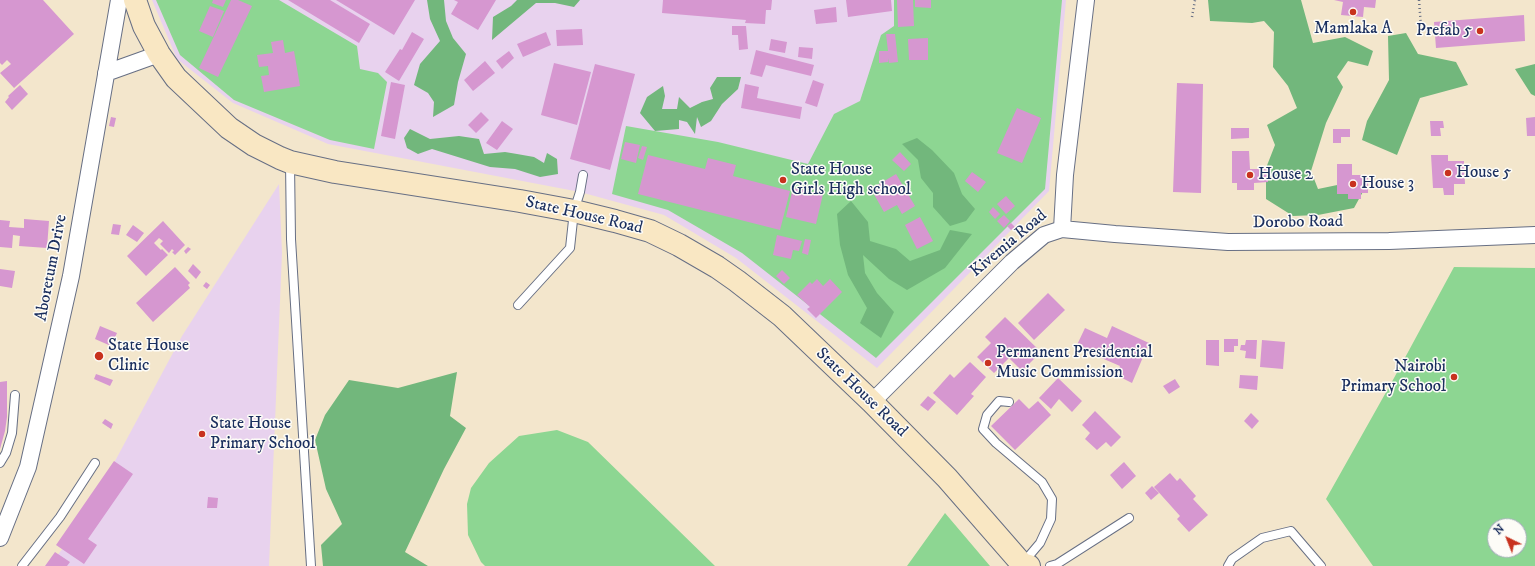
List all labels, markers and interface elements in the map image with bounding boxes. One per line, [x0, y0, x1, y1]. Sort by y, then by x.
marker: Mamlaka A [1348, 7, 1358, 17]
place label: Mamlaka A [1314, 19, 1392, 39]
place label: Prefab 5 [1416, 21, 1472, 41]
marker: Prefab 5 [1475, 26, 1485, 36]
place label: State House Girls High school [791, 160, 911, 200]
place label: House 5 [1456, 163, 1511, 183]
place label: House 2 [1258, 165, 1313, 185]
marker: House 5 [1443, 168, 1453, 178]
marker: House 2 [1245, 170, 1255, 180]
place label: House 3 [1361, 174, 1414, 194]
marker: State House Girls High school [778, 175, 788, 185]
marker: House 3 [1348, 179, 1358, 189]
street label: State House Road [523, 193, 645, 239]
street label: Kivemia Road [966, 206, 1052, 282]
street label: Dorobo Road [1253, 212, 1343, 234]
street label: Aboretum Drive [32, 213, 72, 323]
place label: State House Clinic [108, 336, 189, 376]
place label: Permanent Presidential Music Commission [996, 343, 1153, 383]
street label: State House Road [811, 344, 911, 442]
marker: State House Clinic [93, 350, 105, 362]
place label: Nairobi Primary School [1341, 357, 1446, 397]
marker: Permanent Presidential Music Commission [983, 358, 993, 368]
marker: Nairobi Primary School [1449, 372, 1459, 382]
place label: State House Primary School [210, 414, 315, 454]
marker: State House Primary School [197, 429, 207, 439]
north arrow [1487, 518, 1527, 558]
text: N [1491, 522, 1508, 538]

